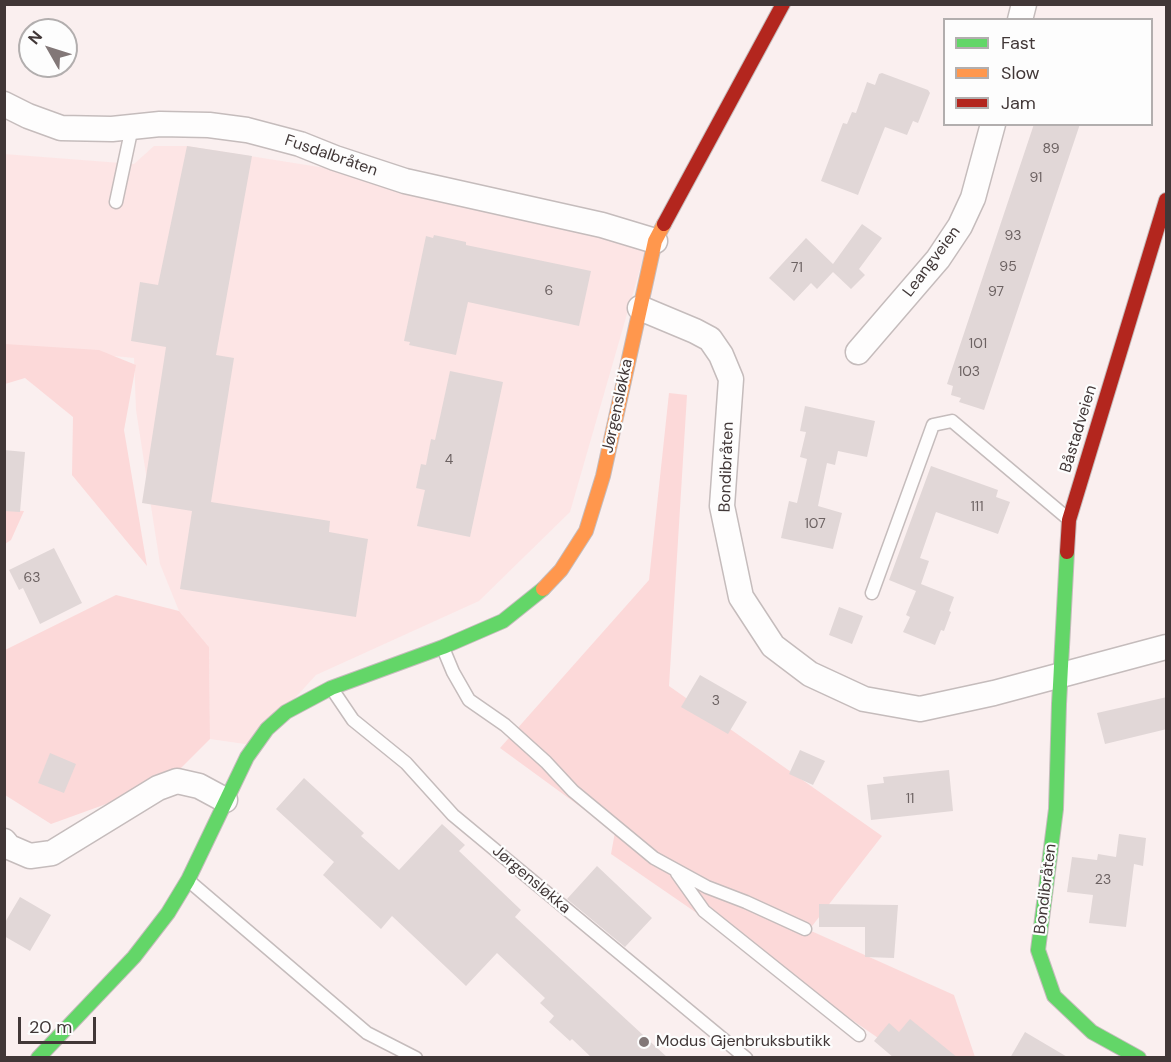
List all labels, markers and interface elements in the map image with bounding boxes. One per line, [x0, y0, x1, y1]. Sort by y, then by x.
north arrow [18, 18, 78, 78]
legend [943, 18, 1153, 126]
text: N [23, 26, 47, 49]
text: Fast [1001, 31, 1036, 55]
text: Slow [1001, 61, 1040, 85]
text: Jam [1001, 91, 1036, 115]
street label: Fusdalbråten [282, 131, 380, 181]
house number: 89 [1043, 141, 1059, 157]
house number: 91 [1030, 170, 1042, 186]
street label: Leangveien [899, 223, 965, 301]
house number: 93 [1005, 228, 1021, 244]
house number: 95 [999, 259, 1017, 275]
house number: 71 [791, 260, 803, 276]
house number: 6 [545, 283, 553, 299]
house number: 97 [988, 284, 1004, 300]
house number: 101 [969, 336, 987, 352]
street label: Jørgensløkka [599, 357, 637, 455]
house number: 103 [958, 364, 980, 380]
street label: Båstadveien [1057, 383, 1101, 475]
street label: Bondibråten [716, 421, 738, 513]
house number: 4 [445, 452, 453, 468]
house number: 111 [970, 499, 984, 515]
house number: 107 [804, 516, 826, 532]
house number: 63 [23, 570, 41, 586]
house number: 3 [712, 693, 720, 709]
house number: 11 [906, 791, 914, 807]
street label: Jørgensløkka [488, 842, 574, 918]
street label: Bondibråten [1031, 843, 1061, 935]
house number: 23 [1095, 872, 1111, 888]
scale bar [21, 1005, 99, 1043]
text: 20 m [29, 1015, 72, 1039]
place label: Modus Gjenbruksbutikk [656, 1032, 831, 1052]
marker: Modus Gjenbruksbutikk [637, 1035, 651, 1049]

